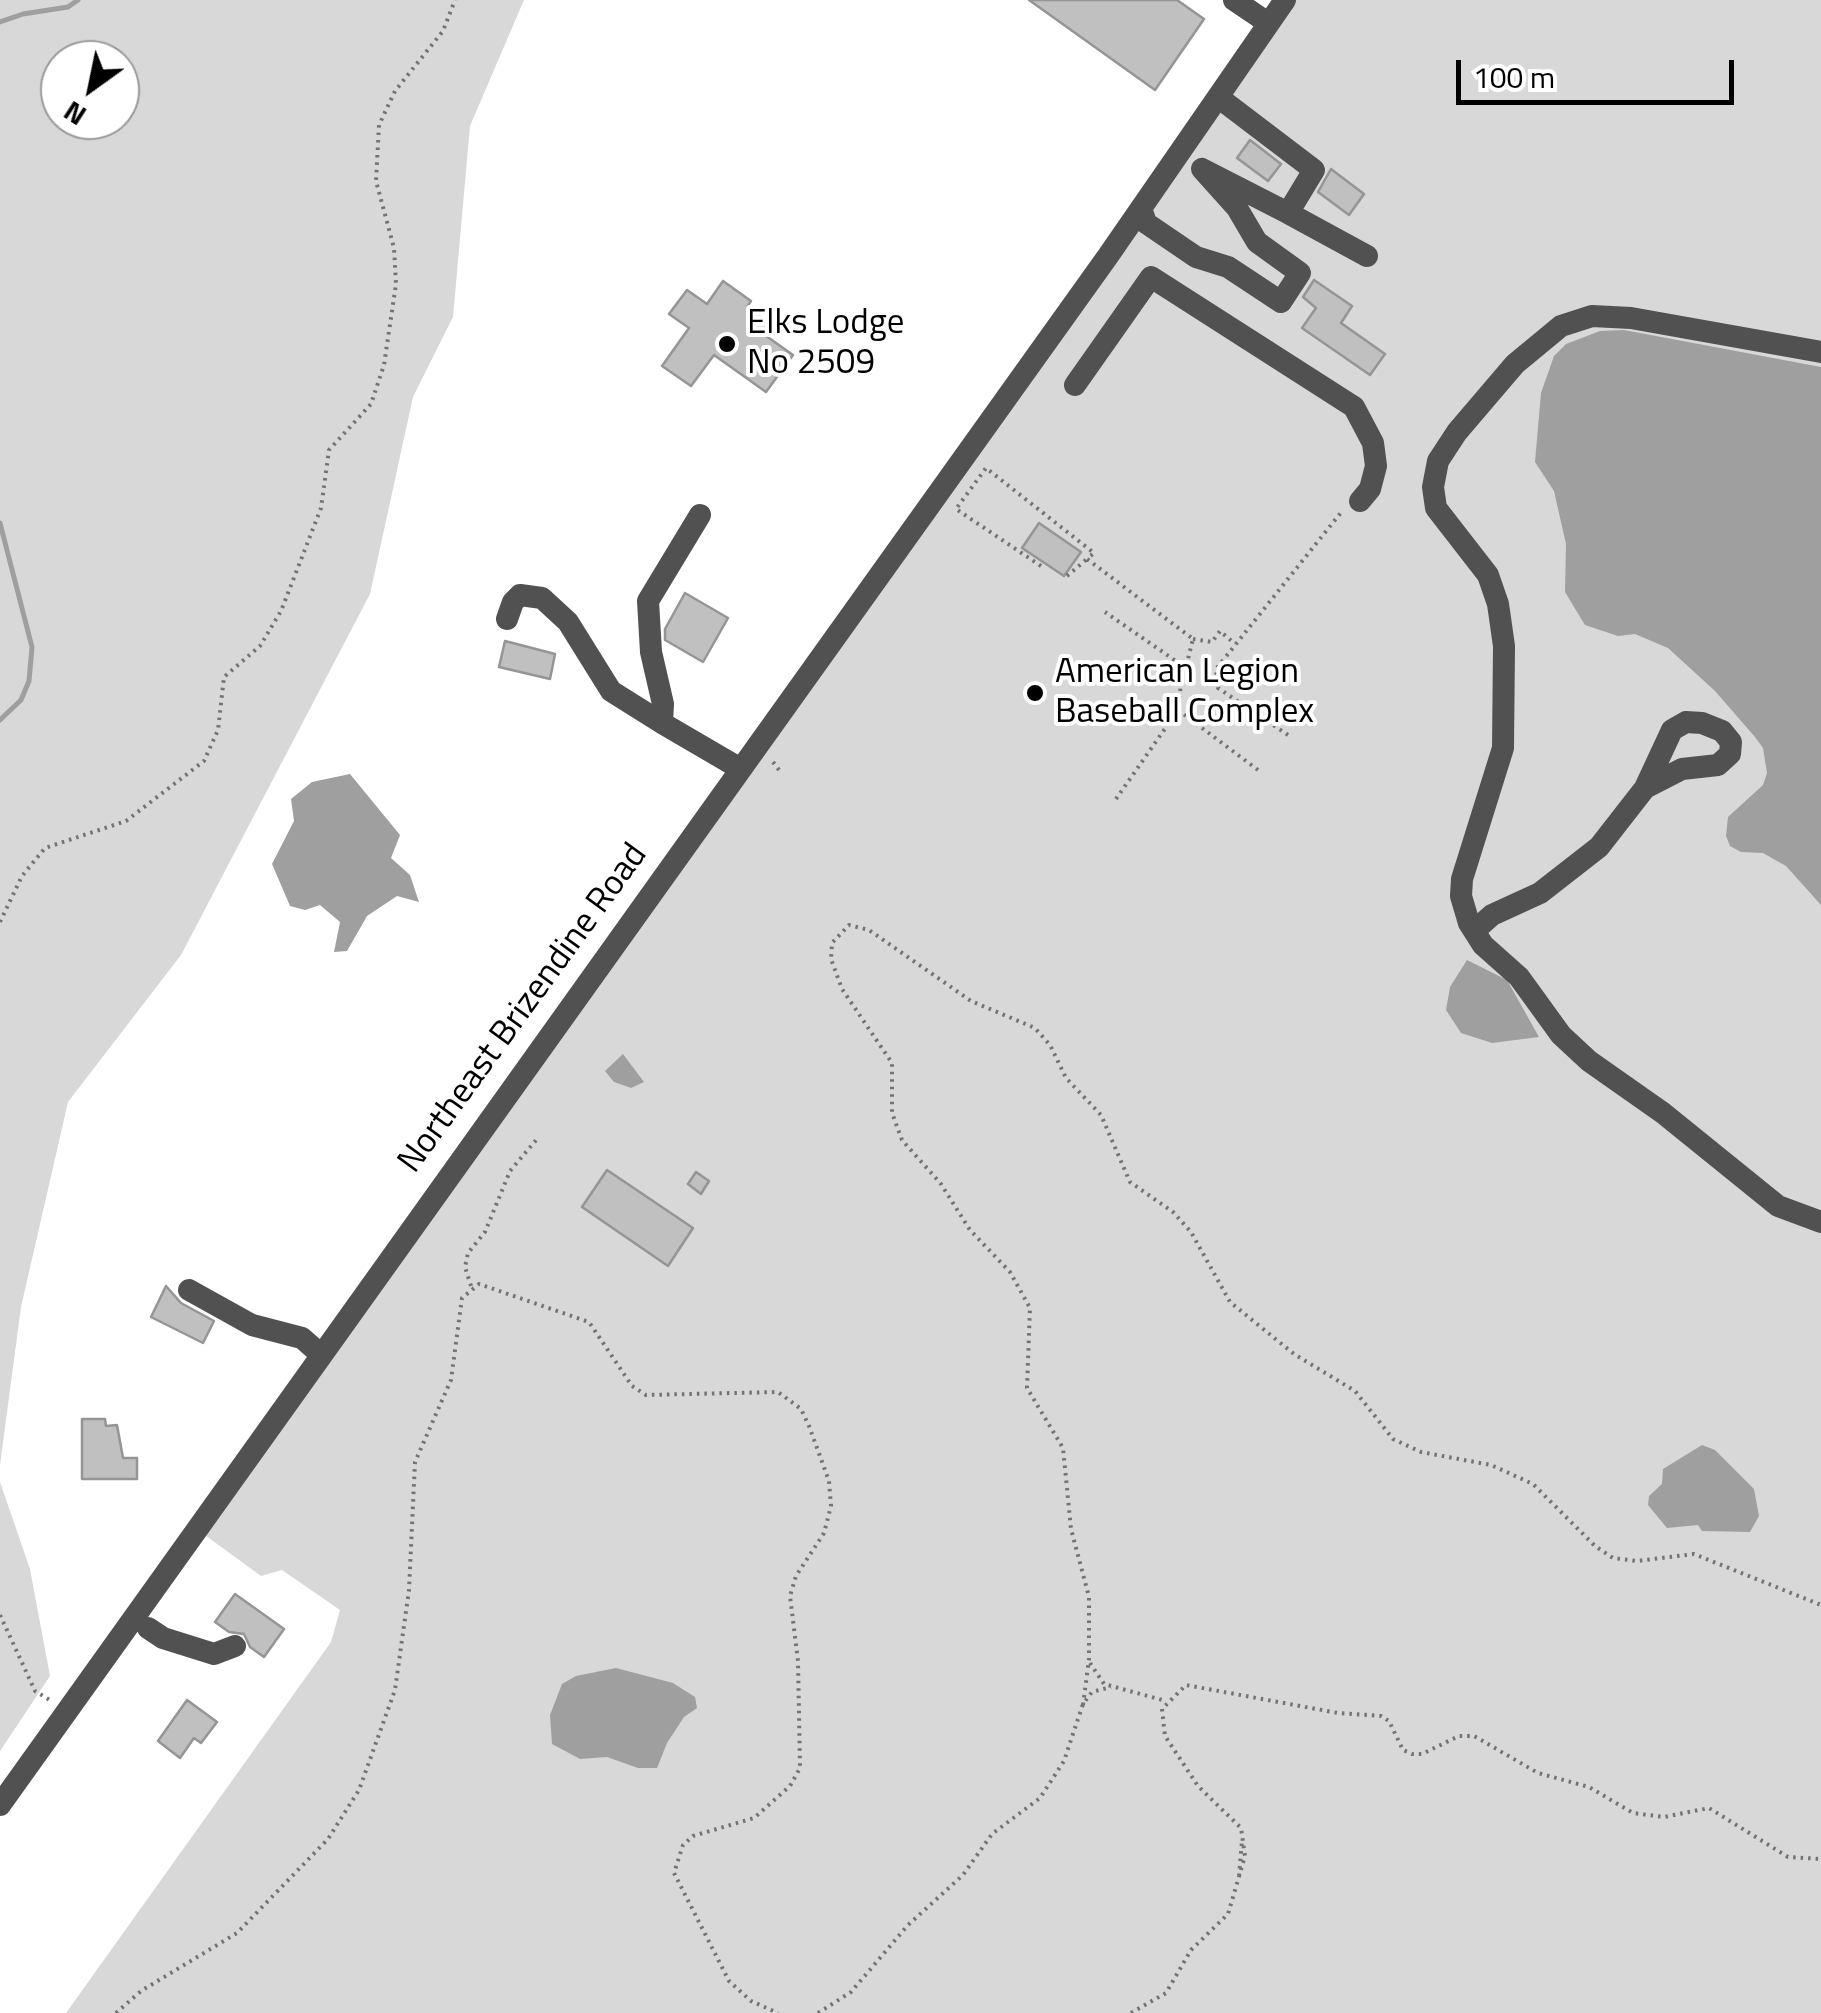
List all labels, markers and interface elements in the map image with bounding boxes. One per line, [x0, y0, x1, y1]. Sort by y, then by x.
north arrow [40, 40, 140, 140]
scale bar [1461, 40, 1738, 102]
text: 100 m [1473, 54, 1555, 100]
text: N [55, 91, 94, 137]
place label: Elks Lodge No 2509 [747, 303, 904, 385]
marker: Elks Lodge No 2509 [716, 333, 738, 355]
place label: American Legion Baseball Complex [1055, 652, 1314, 734]
marker: American Legion Baseball Complex [1024, 682, 1046, 704]
street label: Northeast Brizendine Road [391, 836, 657, 1182]

